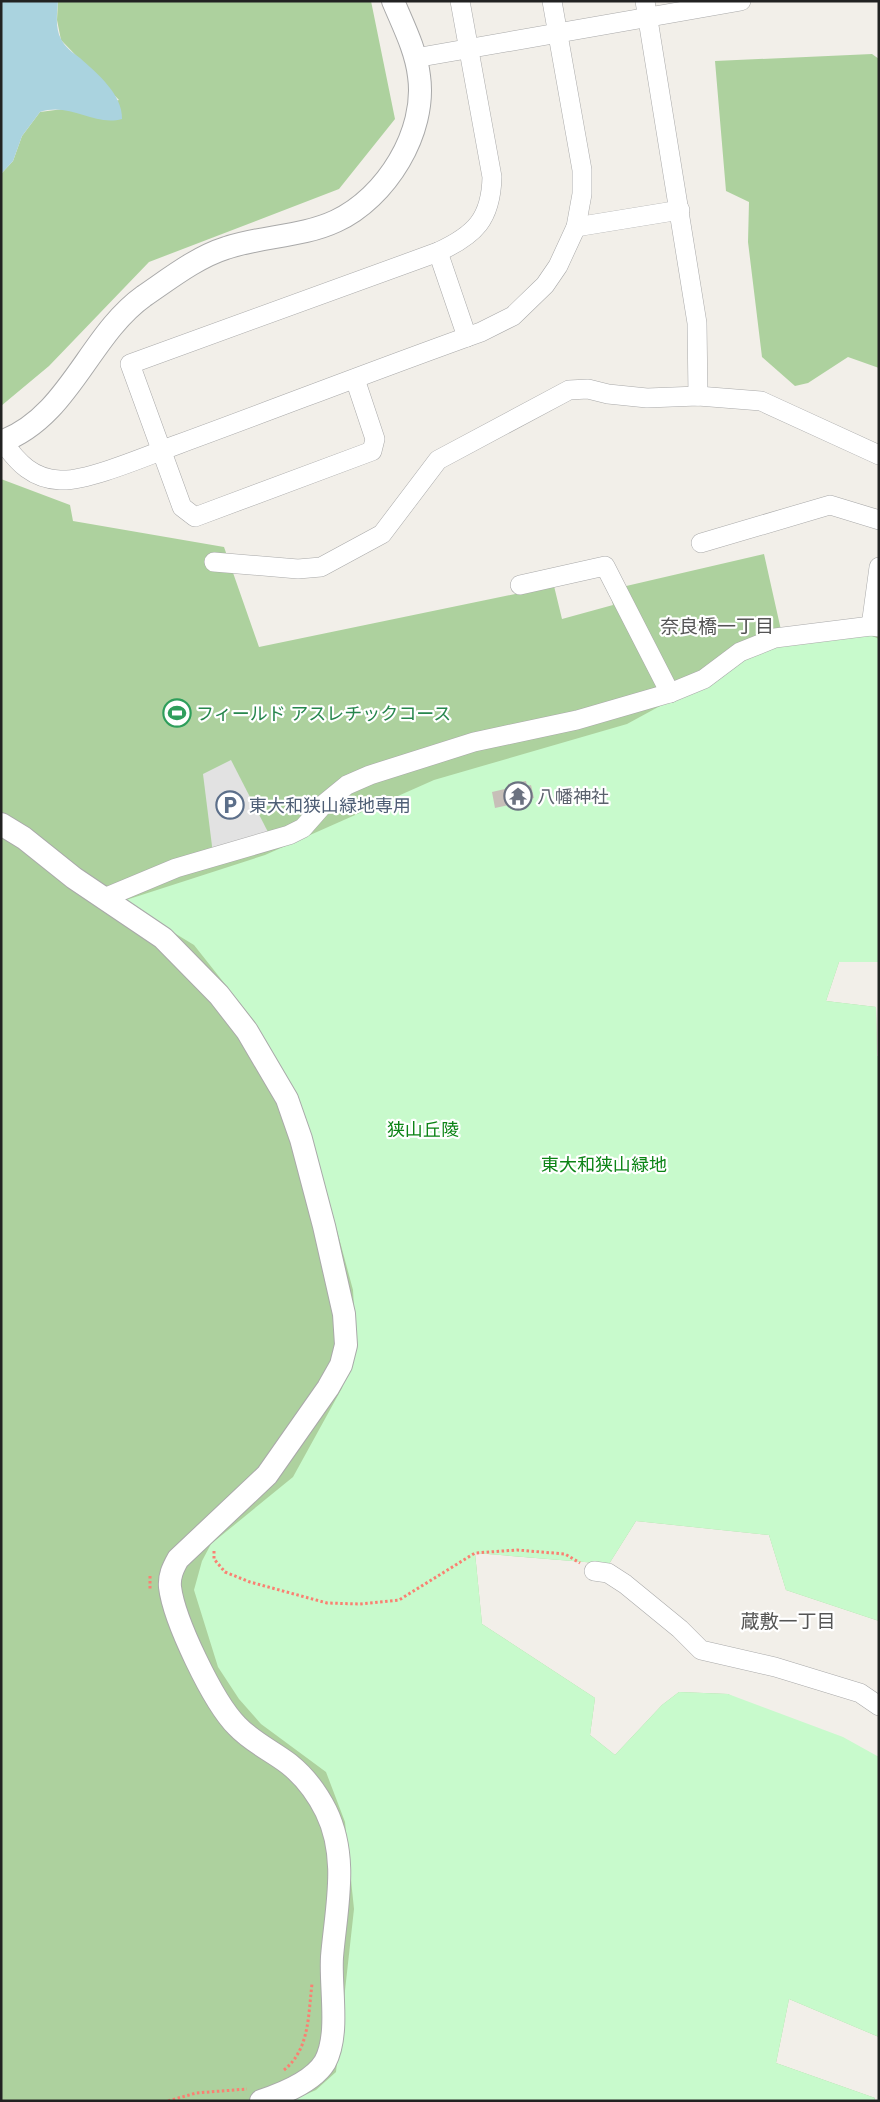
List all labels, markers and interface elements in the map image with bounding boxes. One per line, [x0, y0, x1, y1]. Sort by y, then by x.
district label: 奈良橋一丁目 [660, 614, 774, 639]
sports icon: フィールド アスレチックコース [162, 698, 192, 728]
place label: フィールド アスレチックコース [196, 702, 451, 725]
temple icon: 八幡神社 [503, 781, 533, 811]
place label: 八幡神社 [537, 785, 609, 808]
parking icon: 東大和狭山緑地専用 [215, 790, 245, 820]
place label: 東大和狭山緑地専用 [249, 794, 411, 817]
park label: 狭山丘陵 [387, 1118, 459, 1141]
park label: 東大和狭山緑地 [541, 1153, 667, 1176]
district label: 蔵敷一丁目 [740, 1609, 836, 1634]

